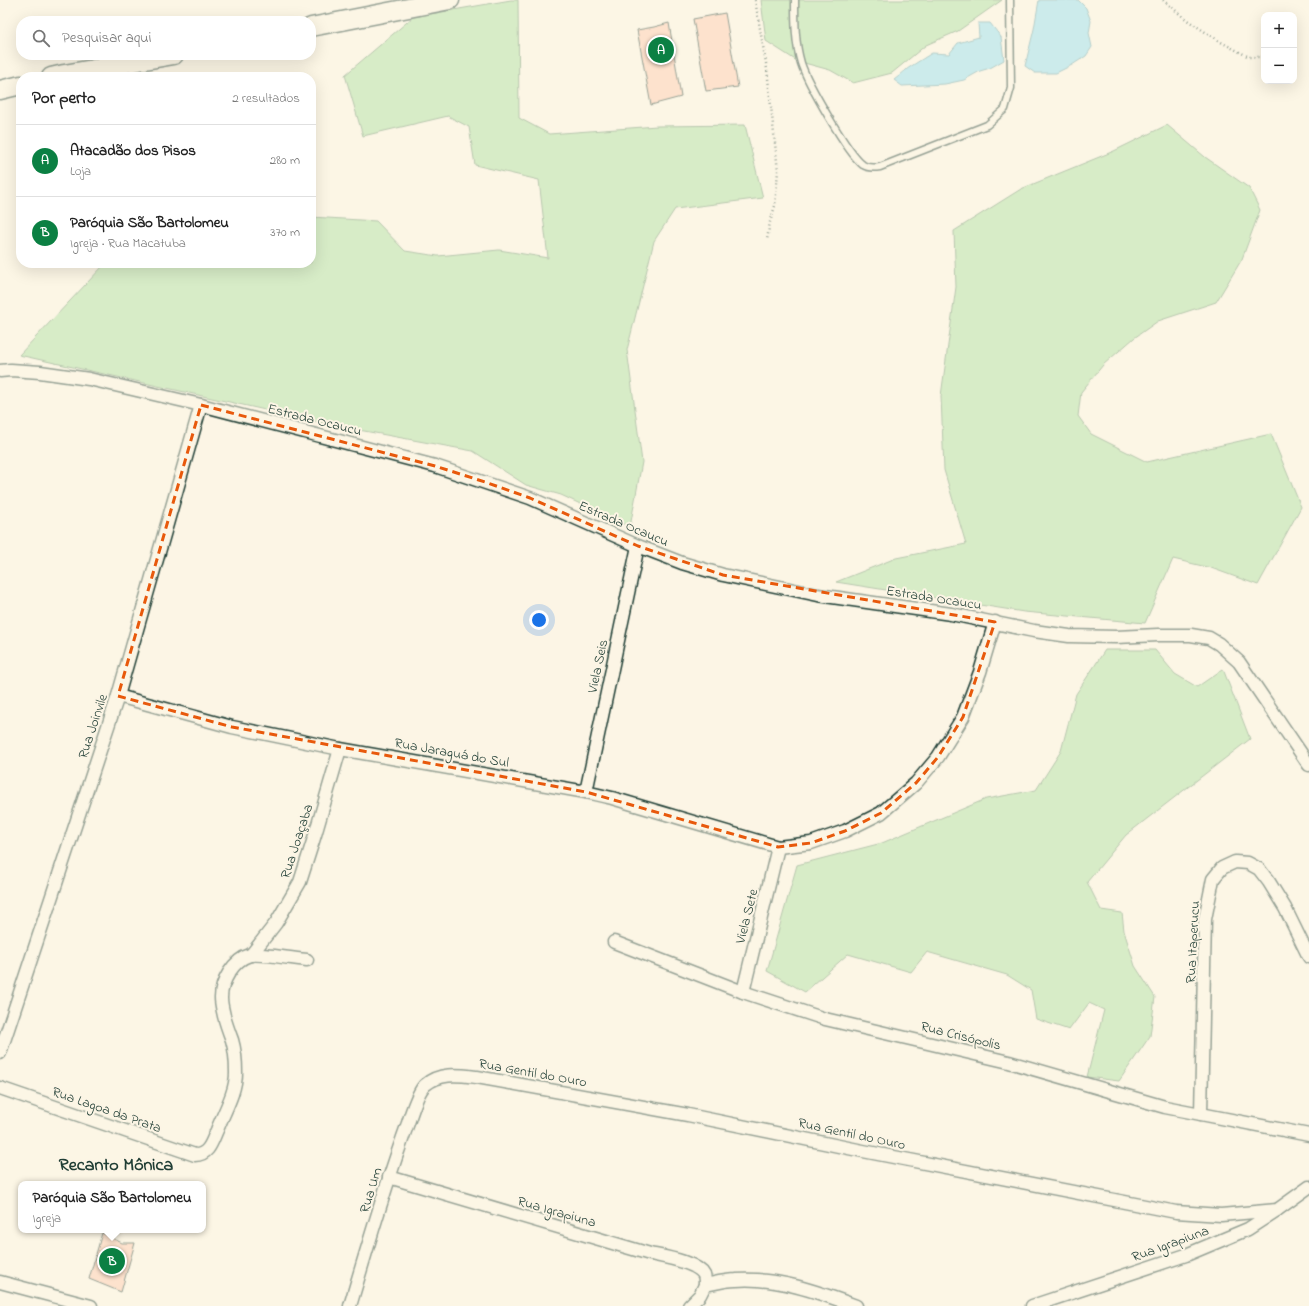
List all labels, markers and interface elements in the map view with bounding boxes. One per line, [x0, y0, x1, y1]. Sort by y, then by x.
map controls [1261, 12, 1297, 84]
button: + [1261, 12, 1297, 48]
search box [16, 16, 316, 60]
icon: search [30, 27, 52, 49]
text: Pesquisar aqui [62, 27, 151, 49]
pin: A [648, 35, 674, 65]
button: − [1261, 48, 1297, 84]
text: Por perto [32, 86, 96, 111]
text: 2 resultados [232, 89, 300, 108]
text: Atacadão dos Pisos [70, 140, 196, 162]
text: A [41, 151, 49, 170]
text: 280 m [270, 151, 300, 170]
text: Loja [70, 162, 91, 181]
text: Paróquia São Bartolomeu [70, 212, 229, 234]
text: B [41, 223, 49, 242]
text: 370 m [270, 223, 300, 242]
text: Igreja · Rua Macatuba [70, 234, 186, 253]
street label: Estrada Ocaucu [265, 399, 364, 442]
street label: Estrada Ocaucu [575, 496, 672, 553]
street label: Estrada Ocaucu [885, 581, 983, 616]
your location [529, 610, 549, 630]
street label: Viela Seis [582, 638, 614, 696]
street label: Rua Joinvile [73, 691, 114, 762]
street label: Rua Jaraguá do Sul [393, 733, 511, 775]
street label: Rua Joaçaba [276, 802, 319, 881]
street label: Viela Sete [730, 886, 765, 947]
street label: Rua Itaperucu [1181, 900, 1206, 984]
street label: Rua Crisópolis [918, 1016, 1003, 1057]
street label: Rua Gentil do Ouro [477, 1054, 588, 1093]
street label: Rua Lagoa da Prata [49, 1082, 164, 1140]
street label: Rua Gentil do Ouro [796, 1113, 907, 1156]
district label: Recanto Mônica [59, 1153, 174, 1179]
street label: Rua Um [355, 1165, 388, 1216]
popup [18, 1181, 206, 1233]
text: Paróquia São Bartolomeu [33, 1187, 191, 1209]
street label: Rua Igrapiuna [515, 1191, 598, 1235]
text: Igreja [33, 1209, 61, 1228]
street label: Rua Igrapiuna [1129, 1221, 1212, 1269]
pin: B [99, 1246, 125, 1276]

